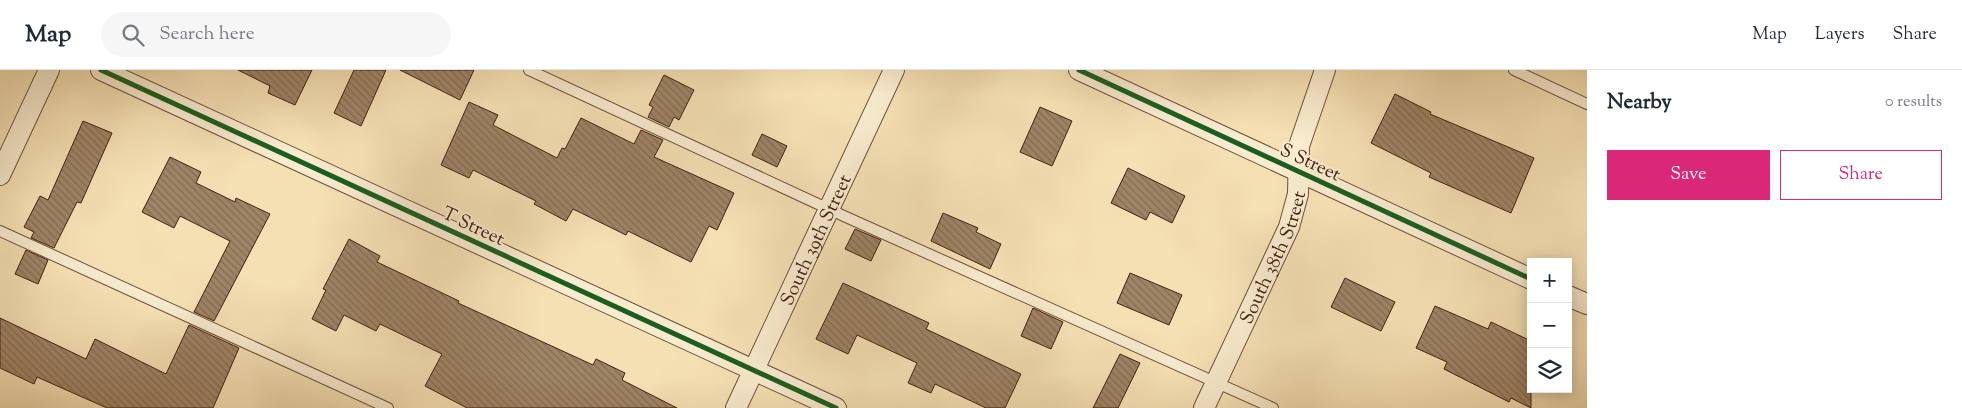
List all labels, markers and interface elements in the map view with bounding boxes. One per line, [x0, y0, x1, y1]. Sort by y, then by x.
search box [101, 12, 451, 57]
text: Map [25, 18, 71, 52]
icon: search [119, 21, 147, 49]
text: Search here [159, 21, 255, 48]
text: Map [1752, 22, 1787, 48]
text: Layers [1815, 22, 1865, 48]
text: Share [1893, 22, 1937, 48]
text: Nearby [1607, 88, 1672, 118]
text: 0 results [1885, 91, 1942, 114]
street label: S Street [1275, 137, 1345, 189]
button: Save [1607, 150, 1770, 200]
button: Share [1780, 150, 1942, 200]
street label: South 39th Street [775, 170, 860, 311]
street label: South 38th Street [1234, 188, 1314, 329]
street label: T Street [437, 201, 509, 254]
map controls [1527, 258, 1572, 393]
button: + [1527, 258, 1572, 303]
button: − [1527, 303, 1572, 348]
button: layers [1527, 348, 1572, 393]

